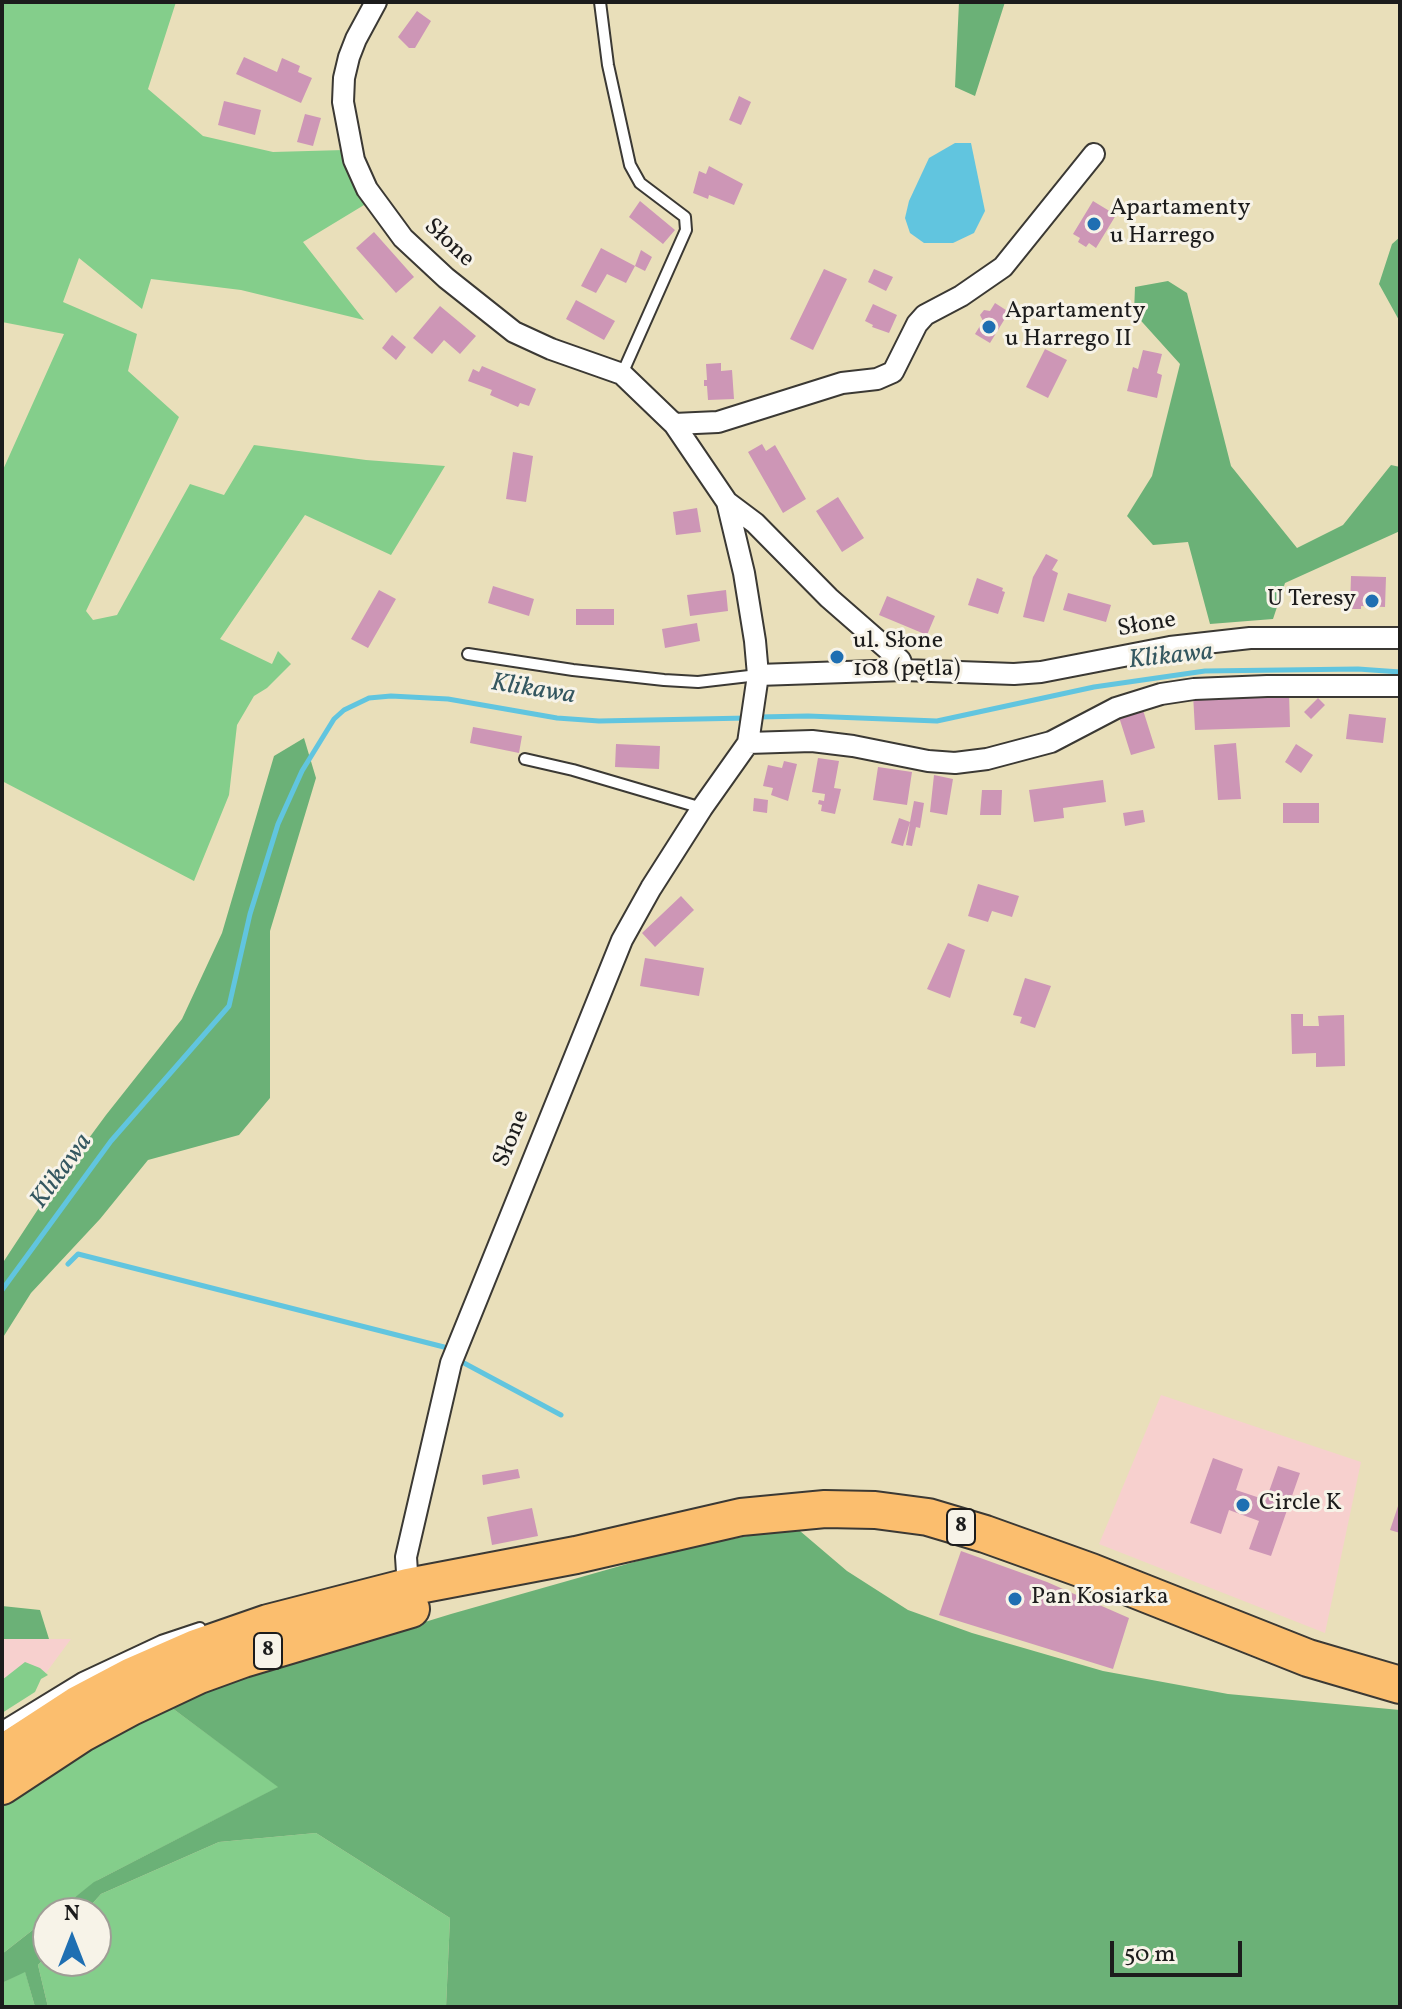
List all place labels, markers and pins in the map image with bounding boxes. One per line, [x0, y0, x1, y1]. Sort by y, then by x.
place label: Apartamenty u Harrego [1110, 196, 1250, 252]
marker: Apartamenty u Harrego [1085, 215, 1103, 233]
place label: Apartamenty u Harrego II [1005, 299, 1145, 355]
marker: Apartamenty u Harrego II [980, 318, 998, 336]
place label: U Teresy [1267, 587, 1356, 615]
marker: U Teresy [1363, 592, 1381, 610]
place label: ul. Słone 108 (pętla) [853, 629, 960, 685]
marker: ul. Słone 108 (pętla) [828, 648, 846, 666]
place label: Circle K [1259, 1491, 1342, 1519]
marker: Circle K [1234, 1496, 1252, 1514]
place label: Pan Kosiarka [1031, 1585, 1169, 1613]
marker: Pan Kosiarka [1006, 1590, 1024, 1608]

